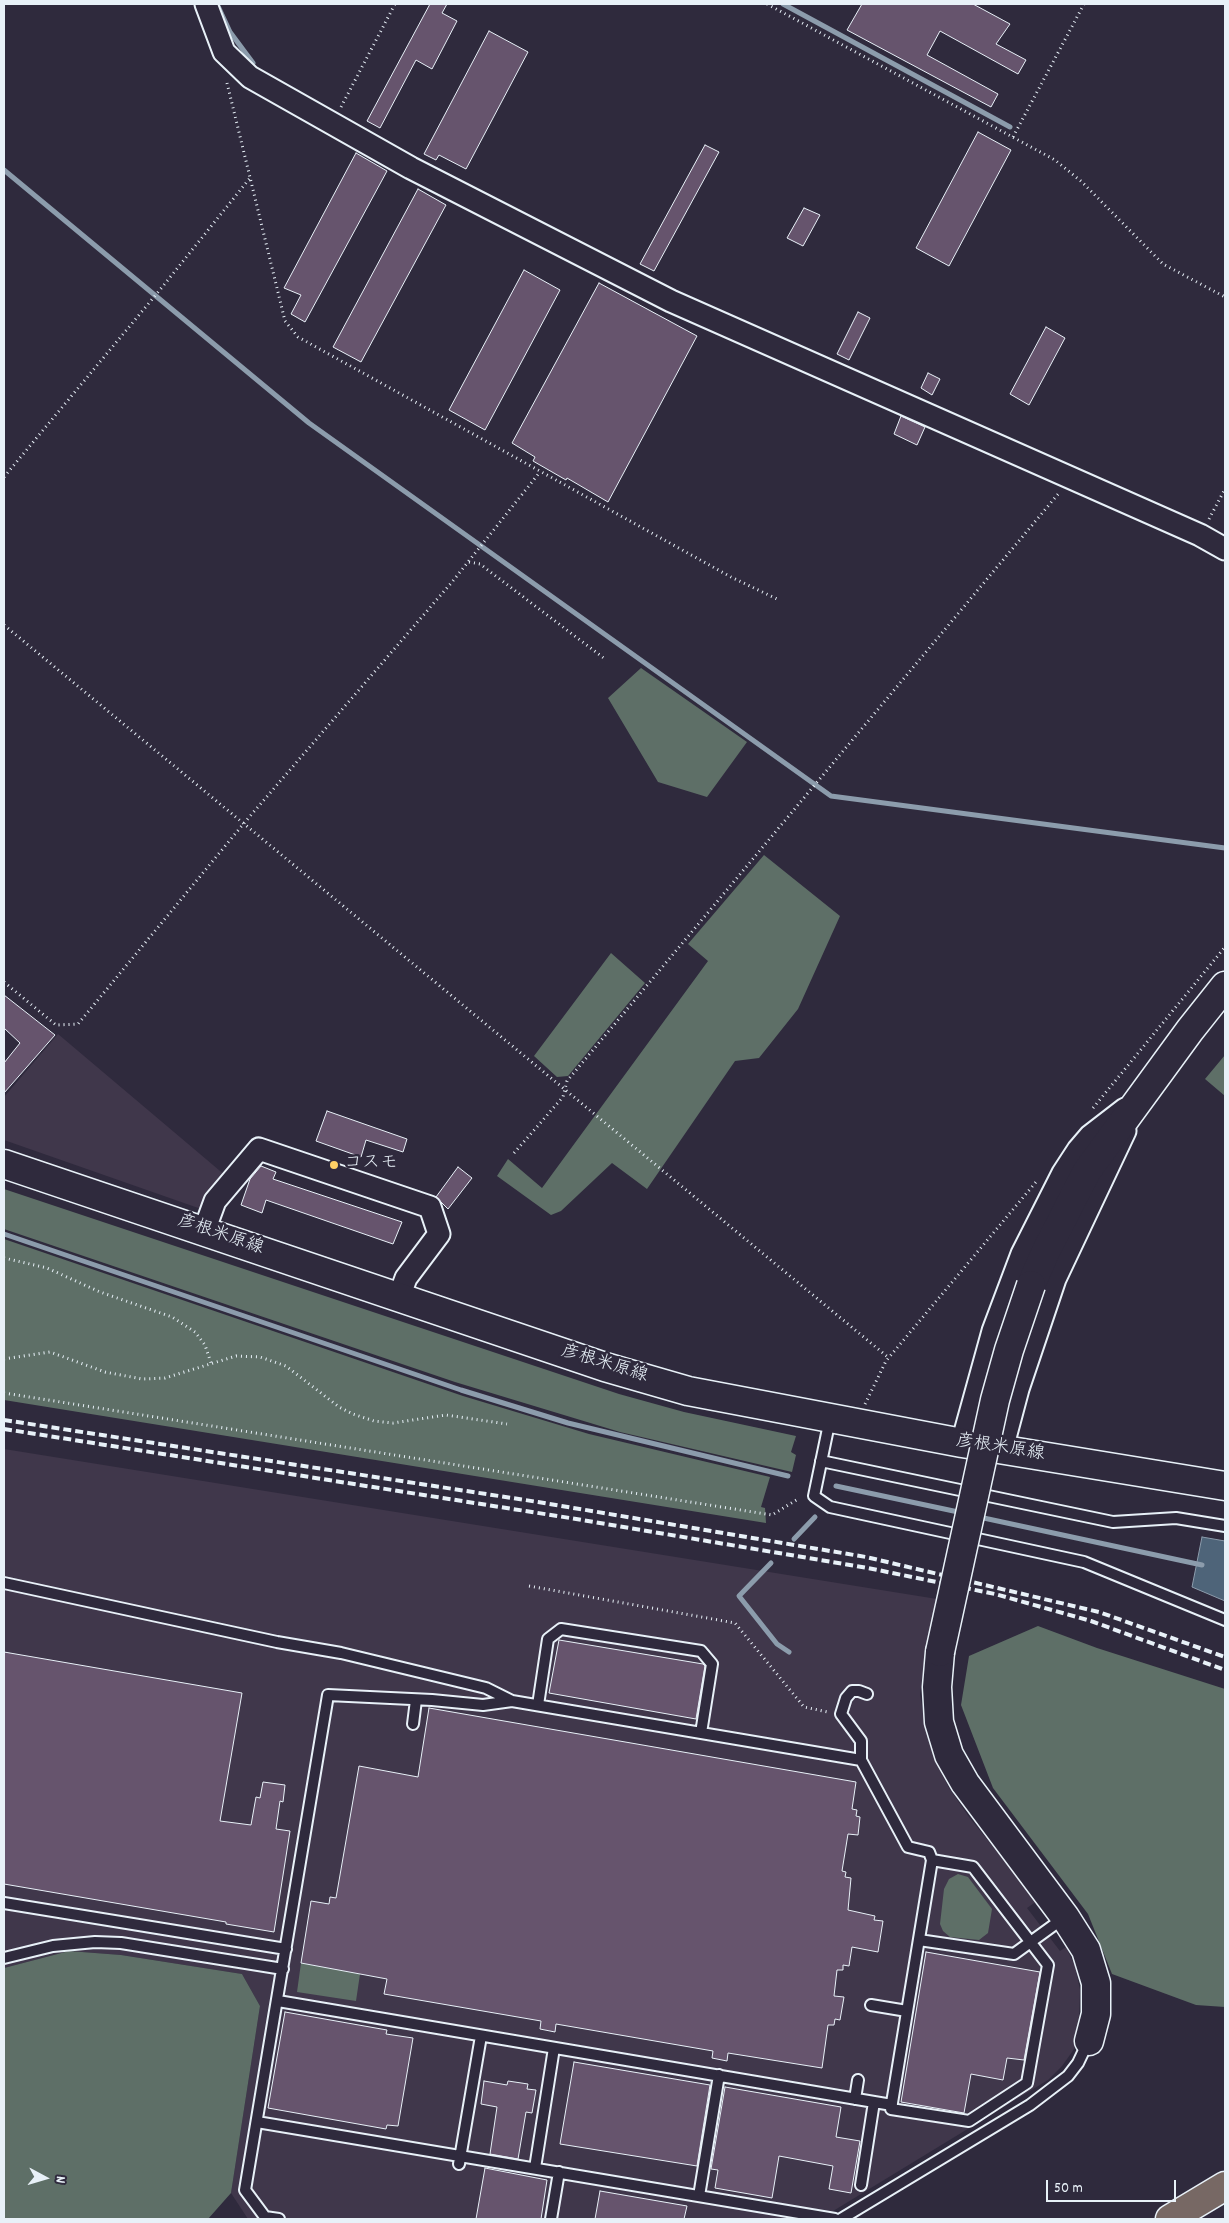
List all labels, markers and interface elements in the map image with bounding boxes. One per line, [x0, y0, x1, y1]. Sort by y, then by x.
place label: コスモ [344, 1154, 398, 1176]
marker: コスモ [328, 1159, 340, 1171]
street label: 彦根米原線 [174, 1211, 266, 1261]
street label: 彦根米原線 [558, 1342, 650, 1388]
street label: 彦根米原線 [954, 1431, 1046, 1467]
north arrow [20, 2153, 70, 2203]
scale bar [1049, 2170, 1179, 2202]
text: N [50, 2175, 70, 2184]
text: 50 m [1054, 2178, 1083, 2200]

